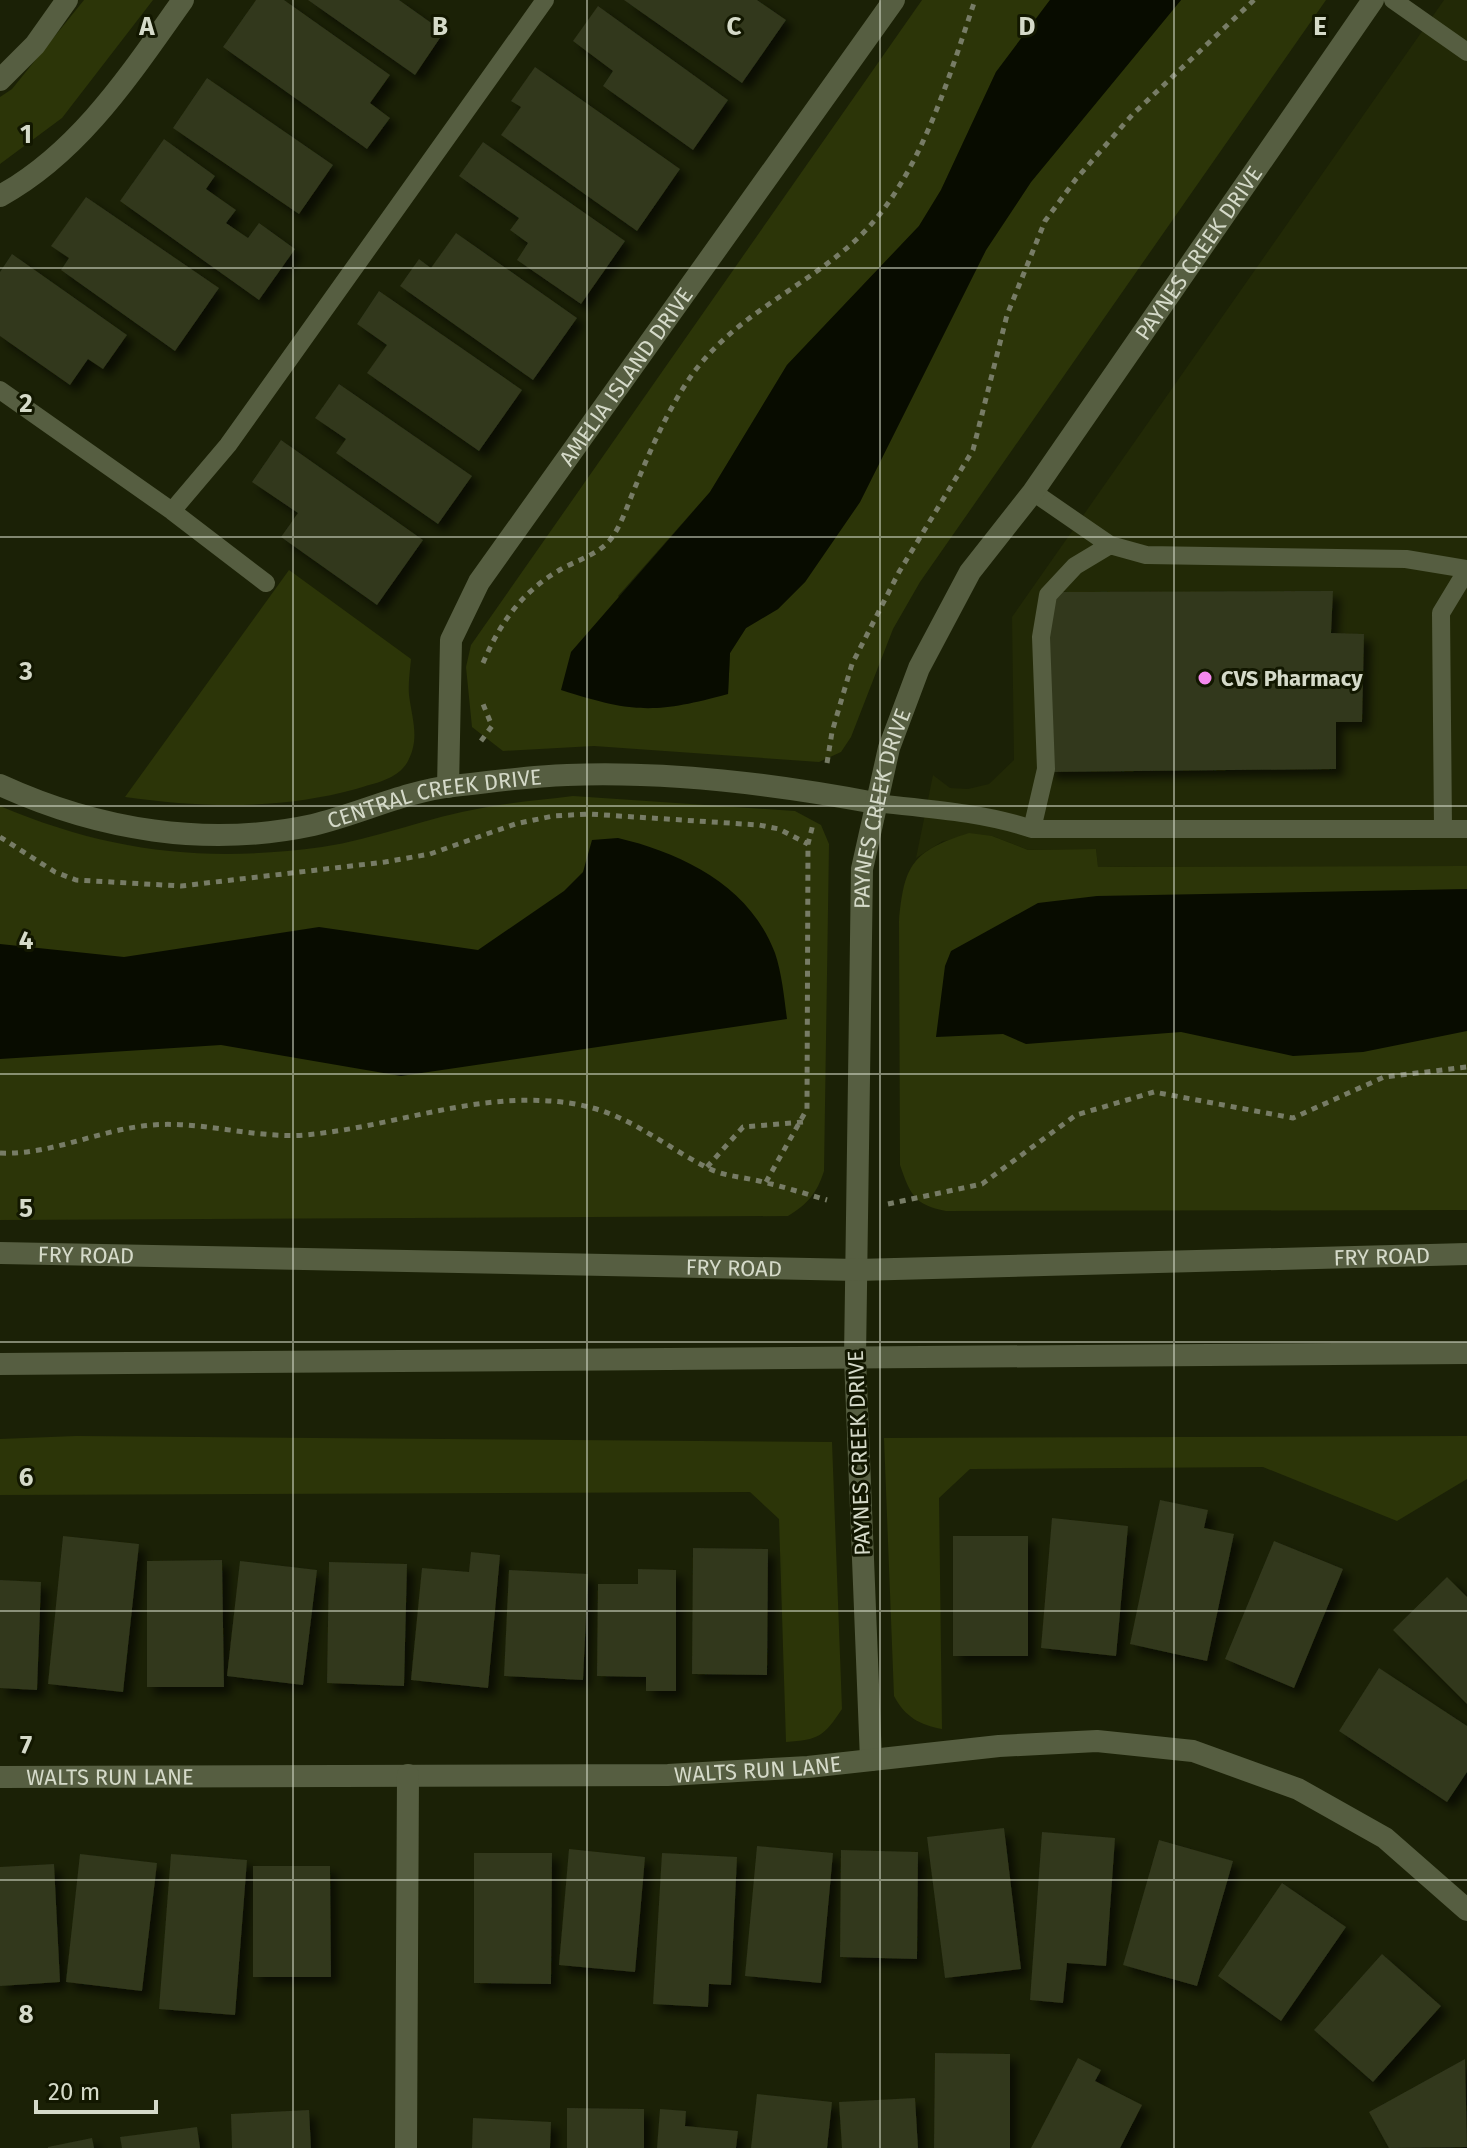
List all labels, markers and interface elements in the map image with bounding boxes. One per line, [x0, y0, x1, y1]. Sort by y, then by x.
text: A [138, 11, 155, 42]
text: B [432, 11, 448, 42]
text: C [727, 11, 742, 42]
text: D [1019, 11, 1036, 42]
text: E [1313, 11, 1327, 42]
text: 1 [20, 119, 32, 150]
street label: PAYNES CREEK DRIVE [1129, 161, 1268, 345]
street label: AMELIA ISLAND DRIVE [553, 282, 698, 471]
text: 2 [19, 388, 33, 419]
text: 3 [18, 656, 33, 687]
place label: CVS Pharmacy [1221, 665, 1363, 692]
marker: CVS Pharmacy [1196, 669, 1214, 687]
street label: PAYNES CREEK DRIVE [848, 704, 916, 909]
street label: CENTRAL CREEK DRIVE [324, 763, 543, 834]
text: 4 [19, 925, 34, 956]
text: 5 [19, 1193, 33, 1224]
street label: FRY ROAD [38, 1240, 134, 1269]
street label: FRY ROAD [1333, 1241, 1430, 1271]
street label: FRY ROAD [685, 1253, 782, 1282]
street label: PAYNES CREEK DRIVE [842, 1350, 876, 1556]
text: 6 [19, 1462, 34, 1493]
text: 7 [20, 1730, 32, 1761]
street label: WALTS RUN LANE [673, 1750, 843, 1788]
street label: WALTS RUN LANE [26, 1763, 194, 1790]
text: 8 [18, 1999, 34, 2030]
scale bar [36, 2064, 156, 2114]
text: 20 m [48, 2078, 100, 2106]

